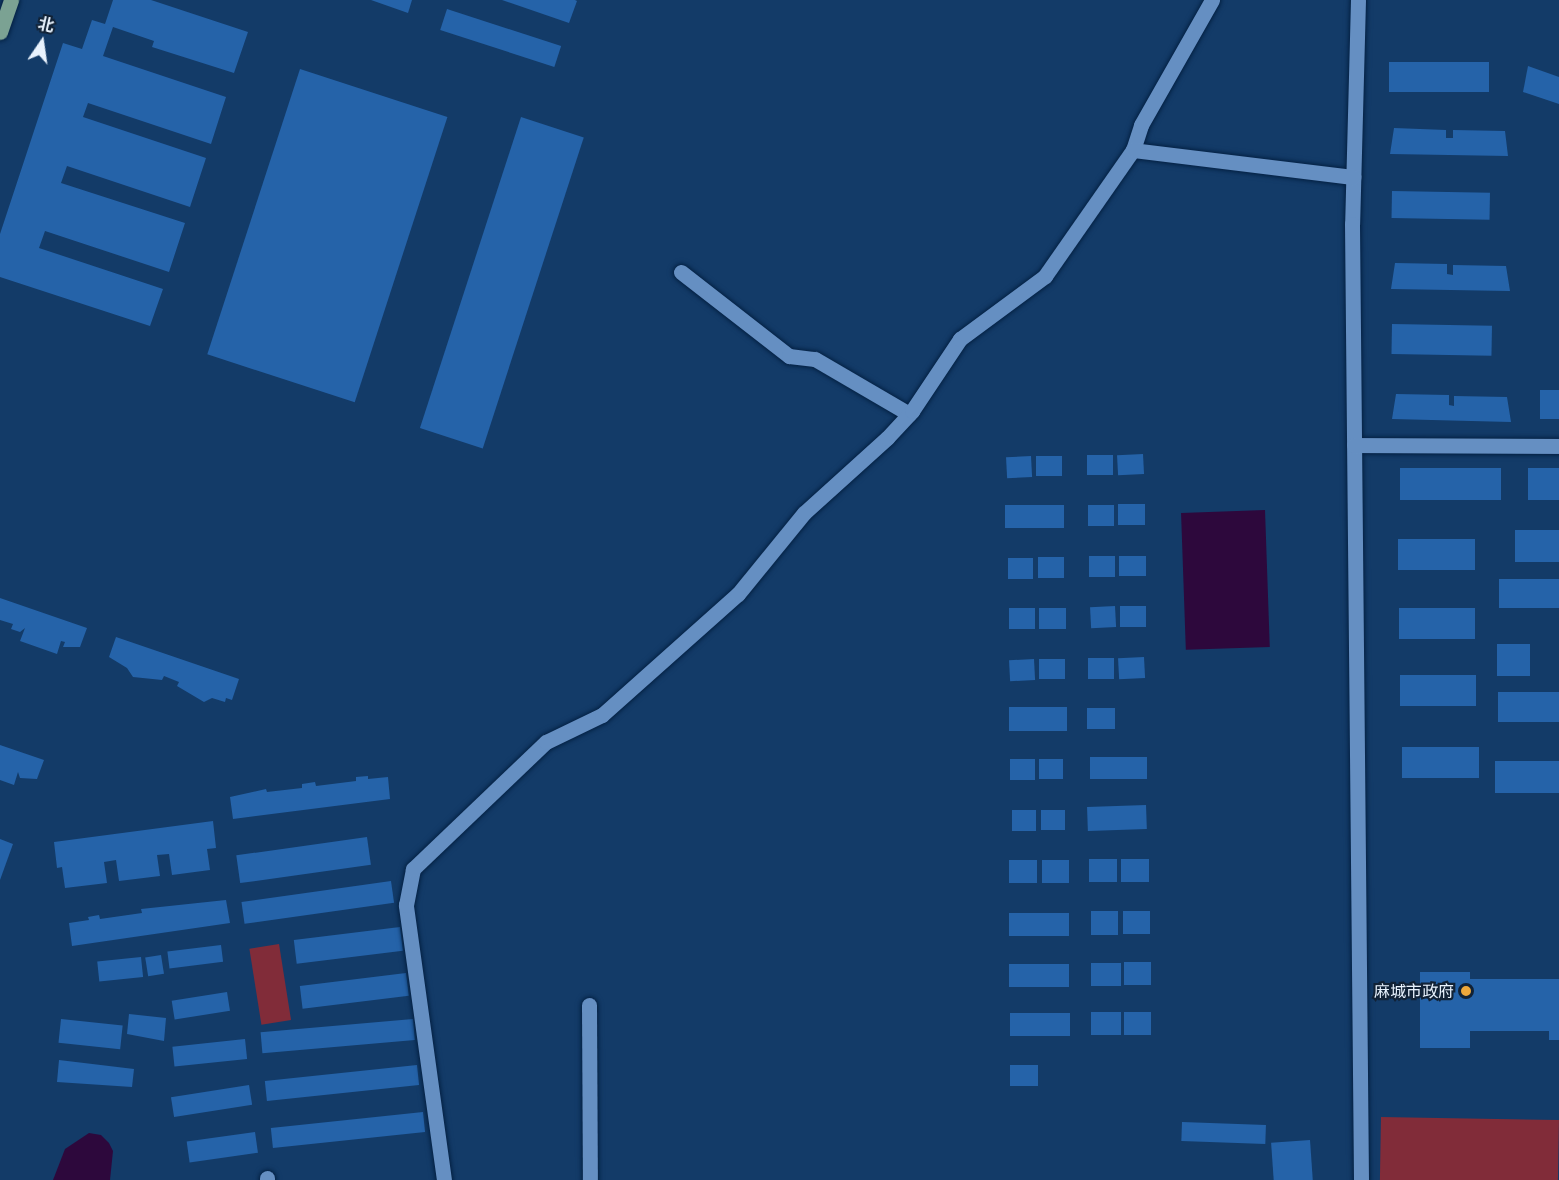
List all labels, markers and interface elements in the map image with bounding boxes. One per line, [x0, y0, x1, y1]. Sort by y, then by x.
north arrow [12, 12, 72, 72]
text: 北 [36, 13, 56, 36]
place label: 麻城市政府 [1374, 981, 1454, 1001]
marker: 麻城市政府 [1459, 984, 1473, 998]

